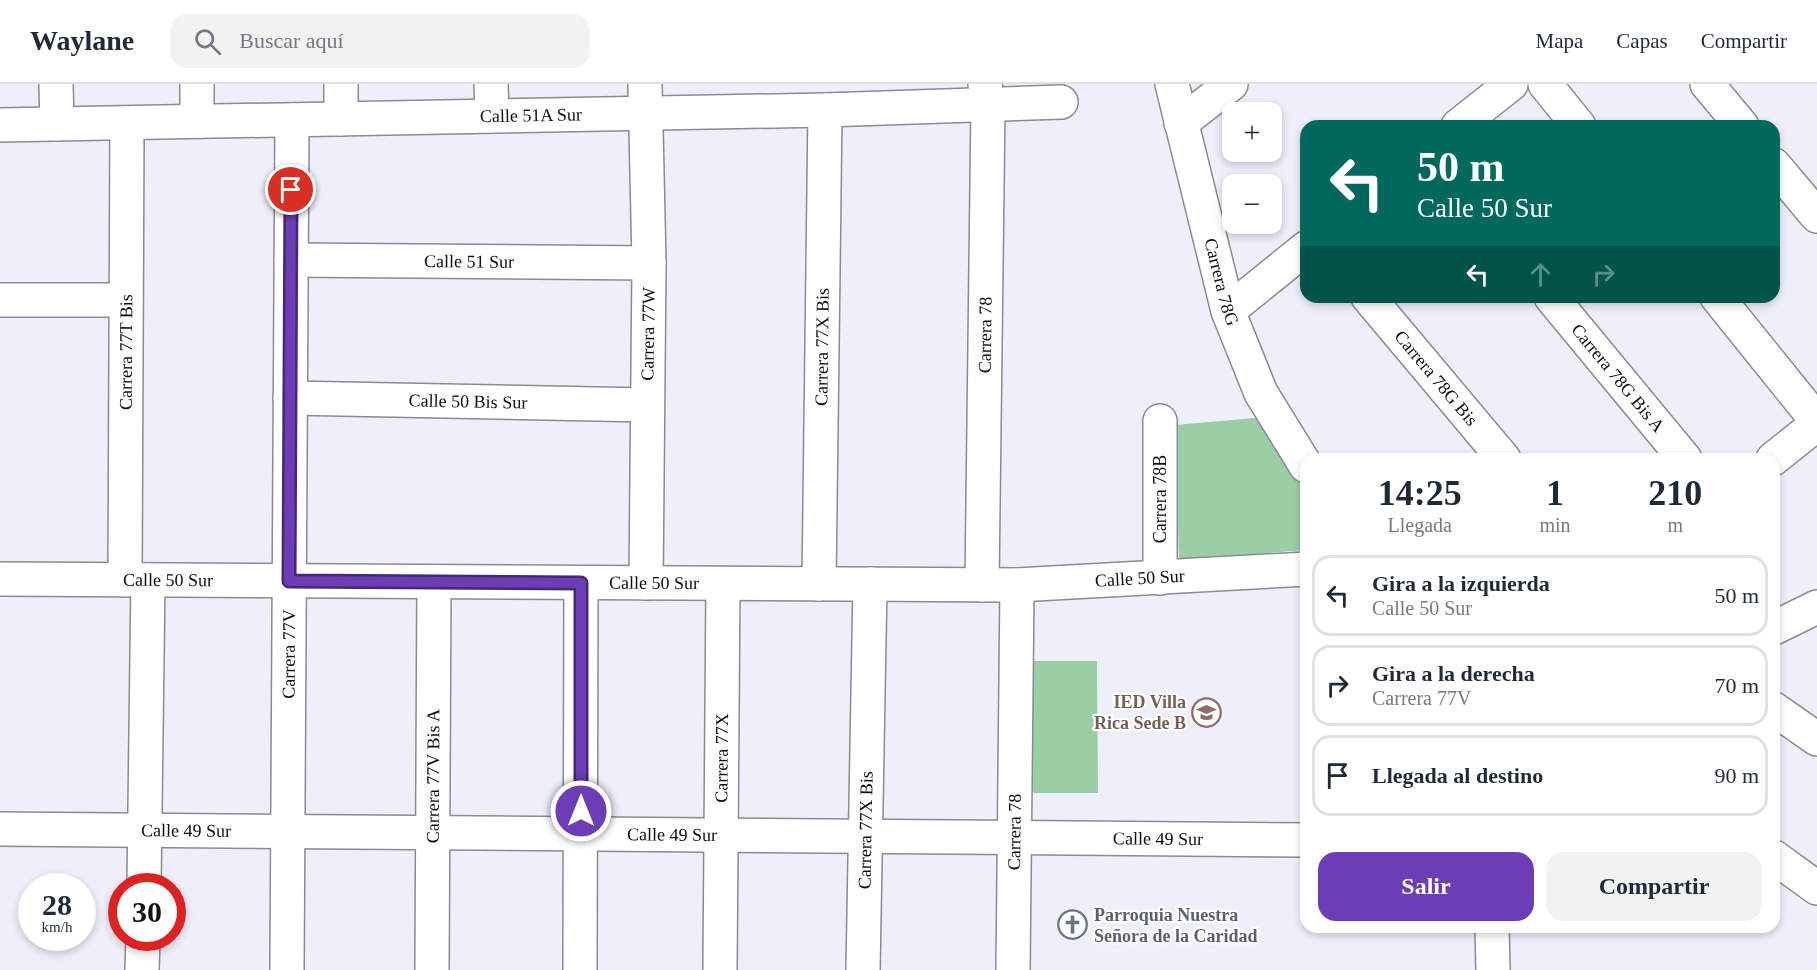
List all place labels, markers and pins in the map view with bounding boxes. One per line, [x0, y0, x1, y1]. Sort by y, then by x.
pin [265, 164, 316, 215]
place label: IED Villa Rica Sede B [1094, 692, 1186, 733]
school or university icon: IED Villa Rica Sede B [1191, 696, 1223, 728]
place label: Parroquia Nuestra Señora de la Caridad [1094, 905, 1258, 946]
church icon: Parroquia Nuestra Señora de la Caridad [1057, 909, 1089, 941]

